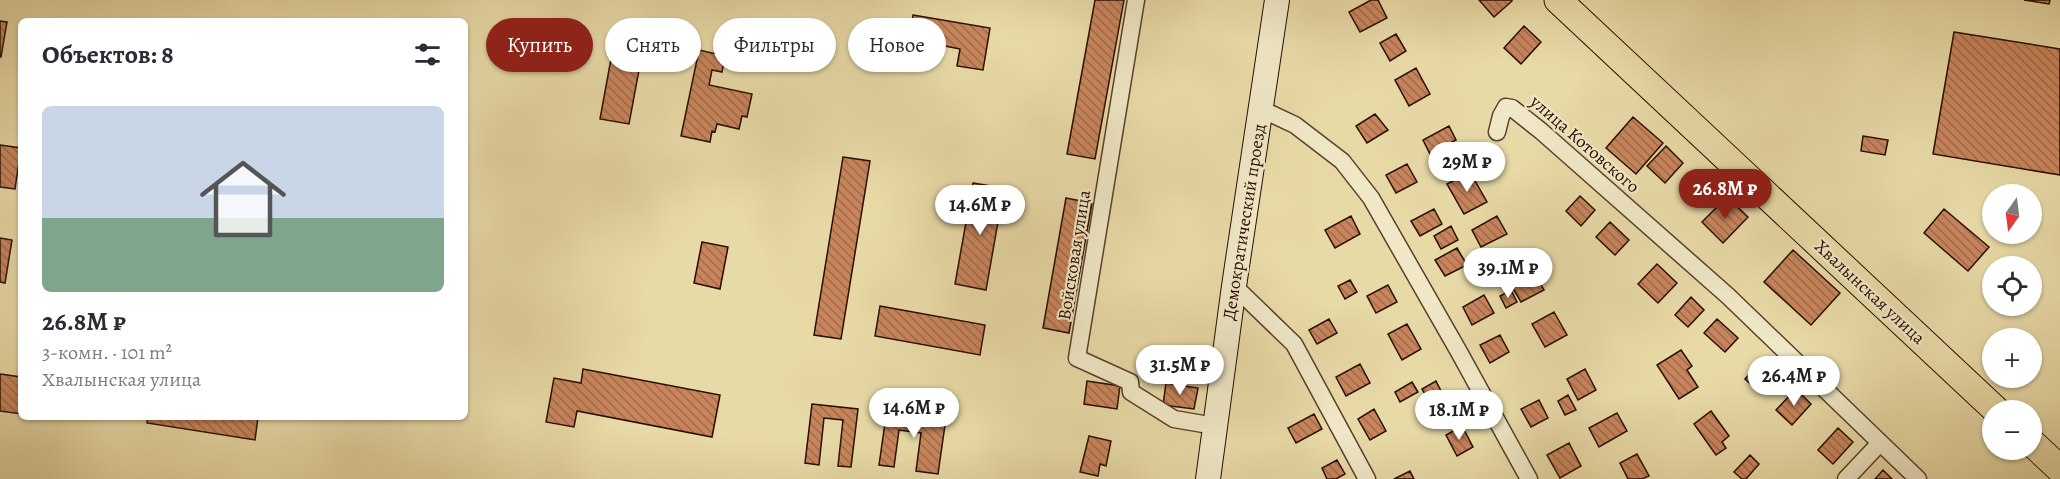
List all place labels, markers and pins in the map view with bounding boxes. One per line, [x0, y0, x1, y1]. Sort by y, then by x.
pin: 29M ₽ [1425, 142, 1509, 193]
pin: 26.8M ₽ [1670, 169, 1780, 220]
pin: 14.6M ₽ [925, 185, 1035, 236]
pin: 39.1M ₽ [1453, 248, 1563, 299]
pin: 31.5M ₽ [1125, 345, 1235, 396]
pin: 26.4M ₽ [1739, 356, 1849, 407]
pin: 14.6M ₽ [859, 388, 969, 439]
pin: 18.1M ₽ [1404, 390, 1514, 441]

